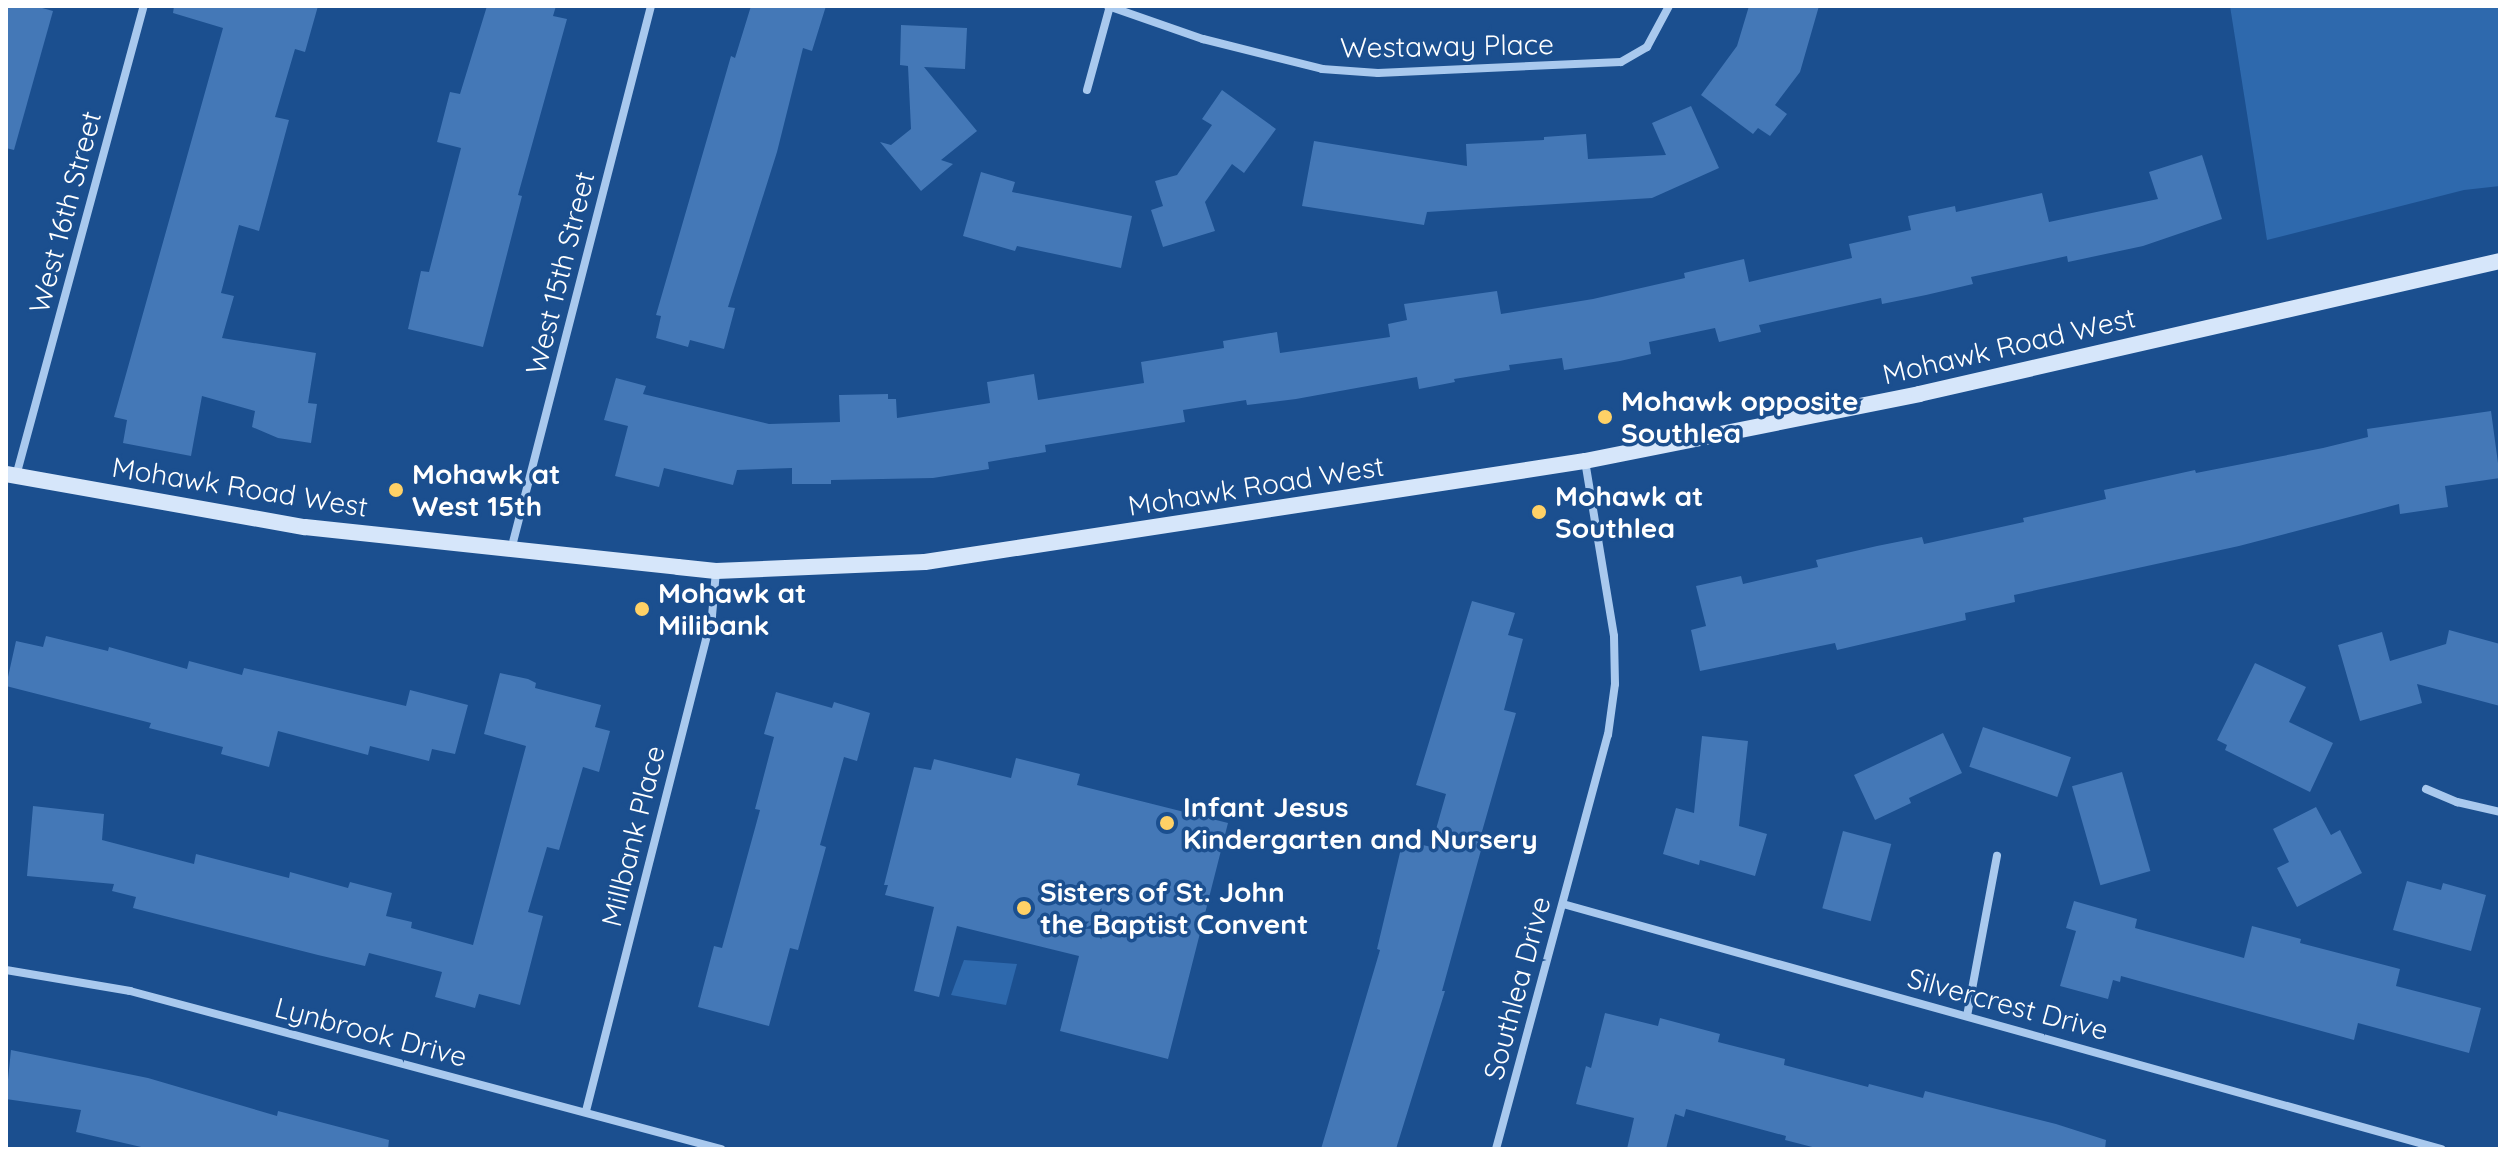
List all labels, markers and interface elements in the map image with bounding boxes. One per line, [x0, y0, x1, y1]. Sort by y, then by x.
street label: Westaway Place [1340, 27, 1554, 65]
street label: West 16th Street [22, 107, 108, 317]
street label: West 15th Street [519, 168, 601, 378]
street label: Mohawk Road West [1879, 301, 2139, 391]
place label: Mohawk opposite Southlea [1621, 384, 1859, 450]
marker: Mohawk opposite Southlea [1596, 408, 1614, 426]
street label: Mohawk Road West [1126, 449, 1386, 523]
street label: Mohawk Road West [110, 450, 370, 524]
place label: Mohawk at West 15th [412, 457, 561, 523]
place label: Mohawk at Southlea [1555, 479, 1704, 545]
marker: Mohawk at West 15th [387, 481, 405, 499]
marker: Mohawk at Southlea [1530, 503, 1548, 521]
place label: Mohawk at Milibank [658, 576, 807, 642]
marker: Mohawk at Milibank [633, 600, 651, 618]
street label: Millbank Place [594, 742, 672, 930]
place label: Infant Jesus Kindergarten and Nursery [1183, 790, 1538, 856]
marker: Infant Jesus Kindergarten and Nursery [1158, 814, 1176, 832]
place label: Sisters of St. John the Baptist Convent [1040, 875, 1308, 941]
street label: Southlea Drive [1476, 893, 1558, 1083]
marker: Sisters of St. John the Baptist Convent [1015, 899, 1033, 917]
street label: Silvercrest Drive [1904, 961, 2112, 1047]
street label: Lynbrook Drive [271, 990, 471, 1074]

